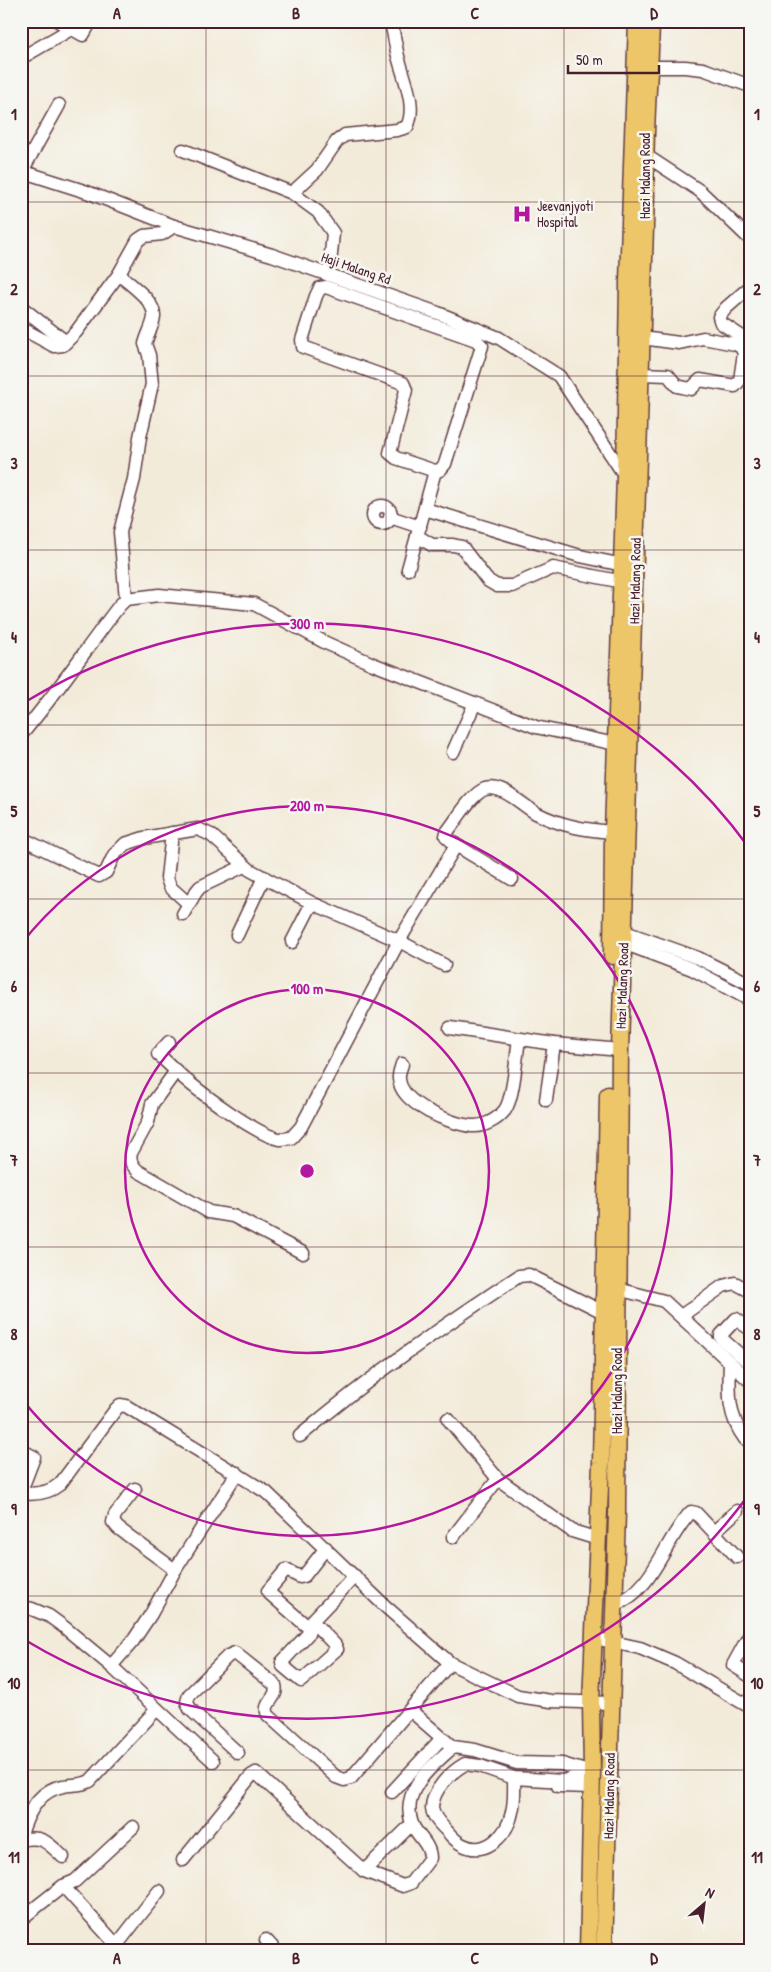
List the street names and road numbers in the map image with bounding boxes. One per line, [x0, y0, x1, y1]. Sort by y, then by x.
street label: Hazi Malang Road [635, 132, 655, 219]
street label: Haji Malang Rd [319, 247, 394, 289]
street label: Hazi Malang Road [624, 537, 646, 624]
street label: Hazi Malang Road [611, 942, 634, 1029]
street label: Hazi Malang Road [607, 1347, 627, 1434]
street label: Hazi Malang Road [598, 1752, 620, 1839]

